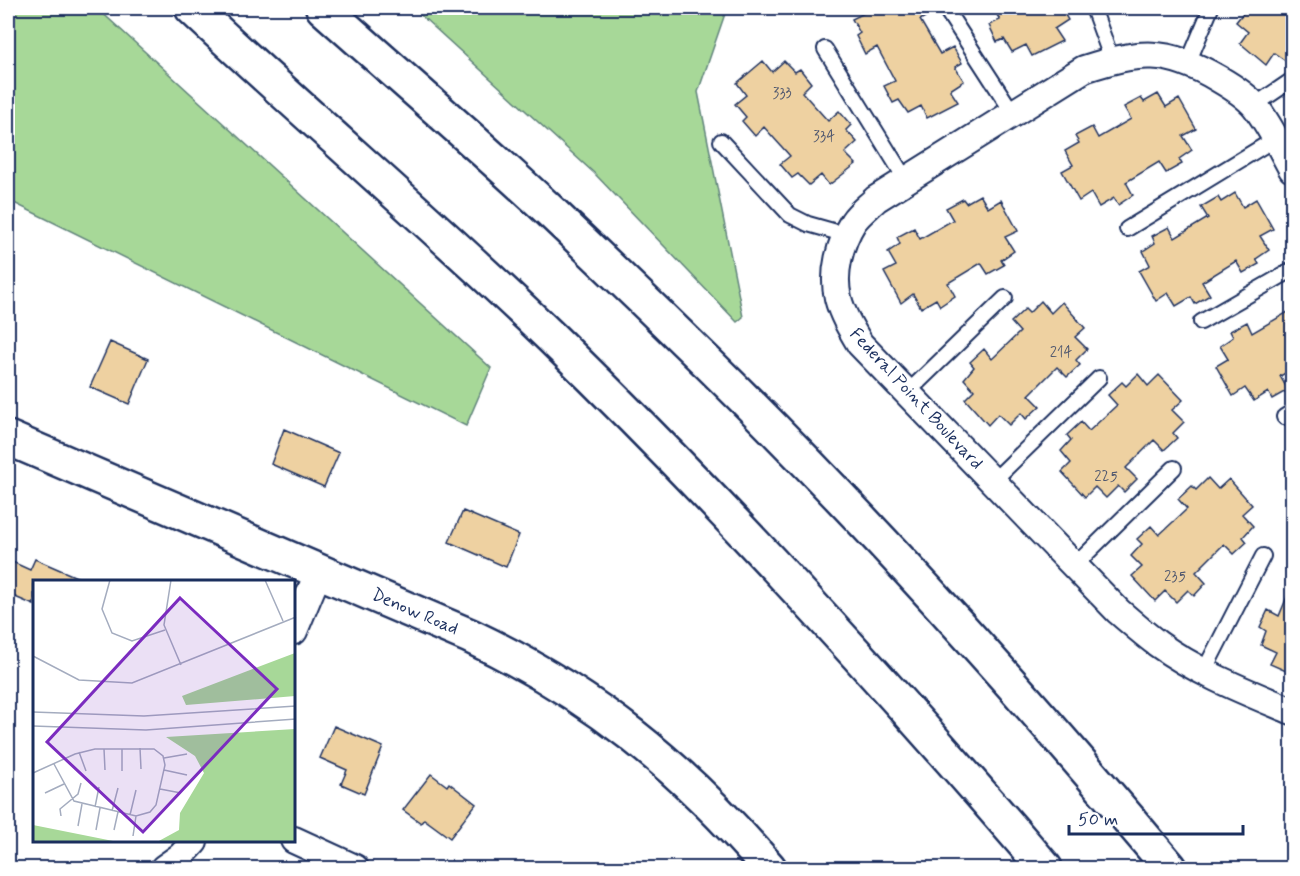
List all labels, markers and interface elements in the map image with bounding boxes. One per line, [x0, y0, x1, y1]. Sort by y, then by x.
house number: 333 [772, 84, 792, 104]
house number: 334 [813, 127, 835, 147]
street label: Federal Point Boulevard [844, 323, 988, 475]
house number: 214 [1050, 343, 1072, 363]
house number: 225 [1094, 467, 1118, 487]
house number: 235 [1164, 567, 1186, 587]
inset map [33, 580, 296, 843]
street label: Denow Road [368, 583, 462, 641]
scale bar [1069, 798, 1243, 836]
text: 50 m [1078, 808, 1118, 832]

